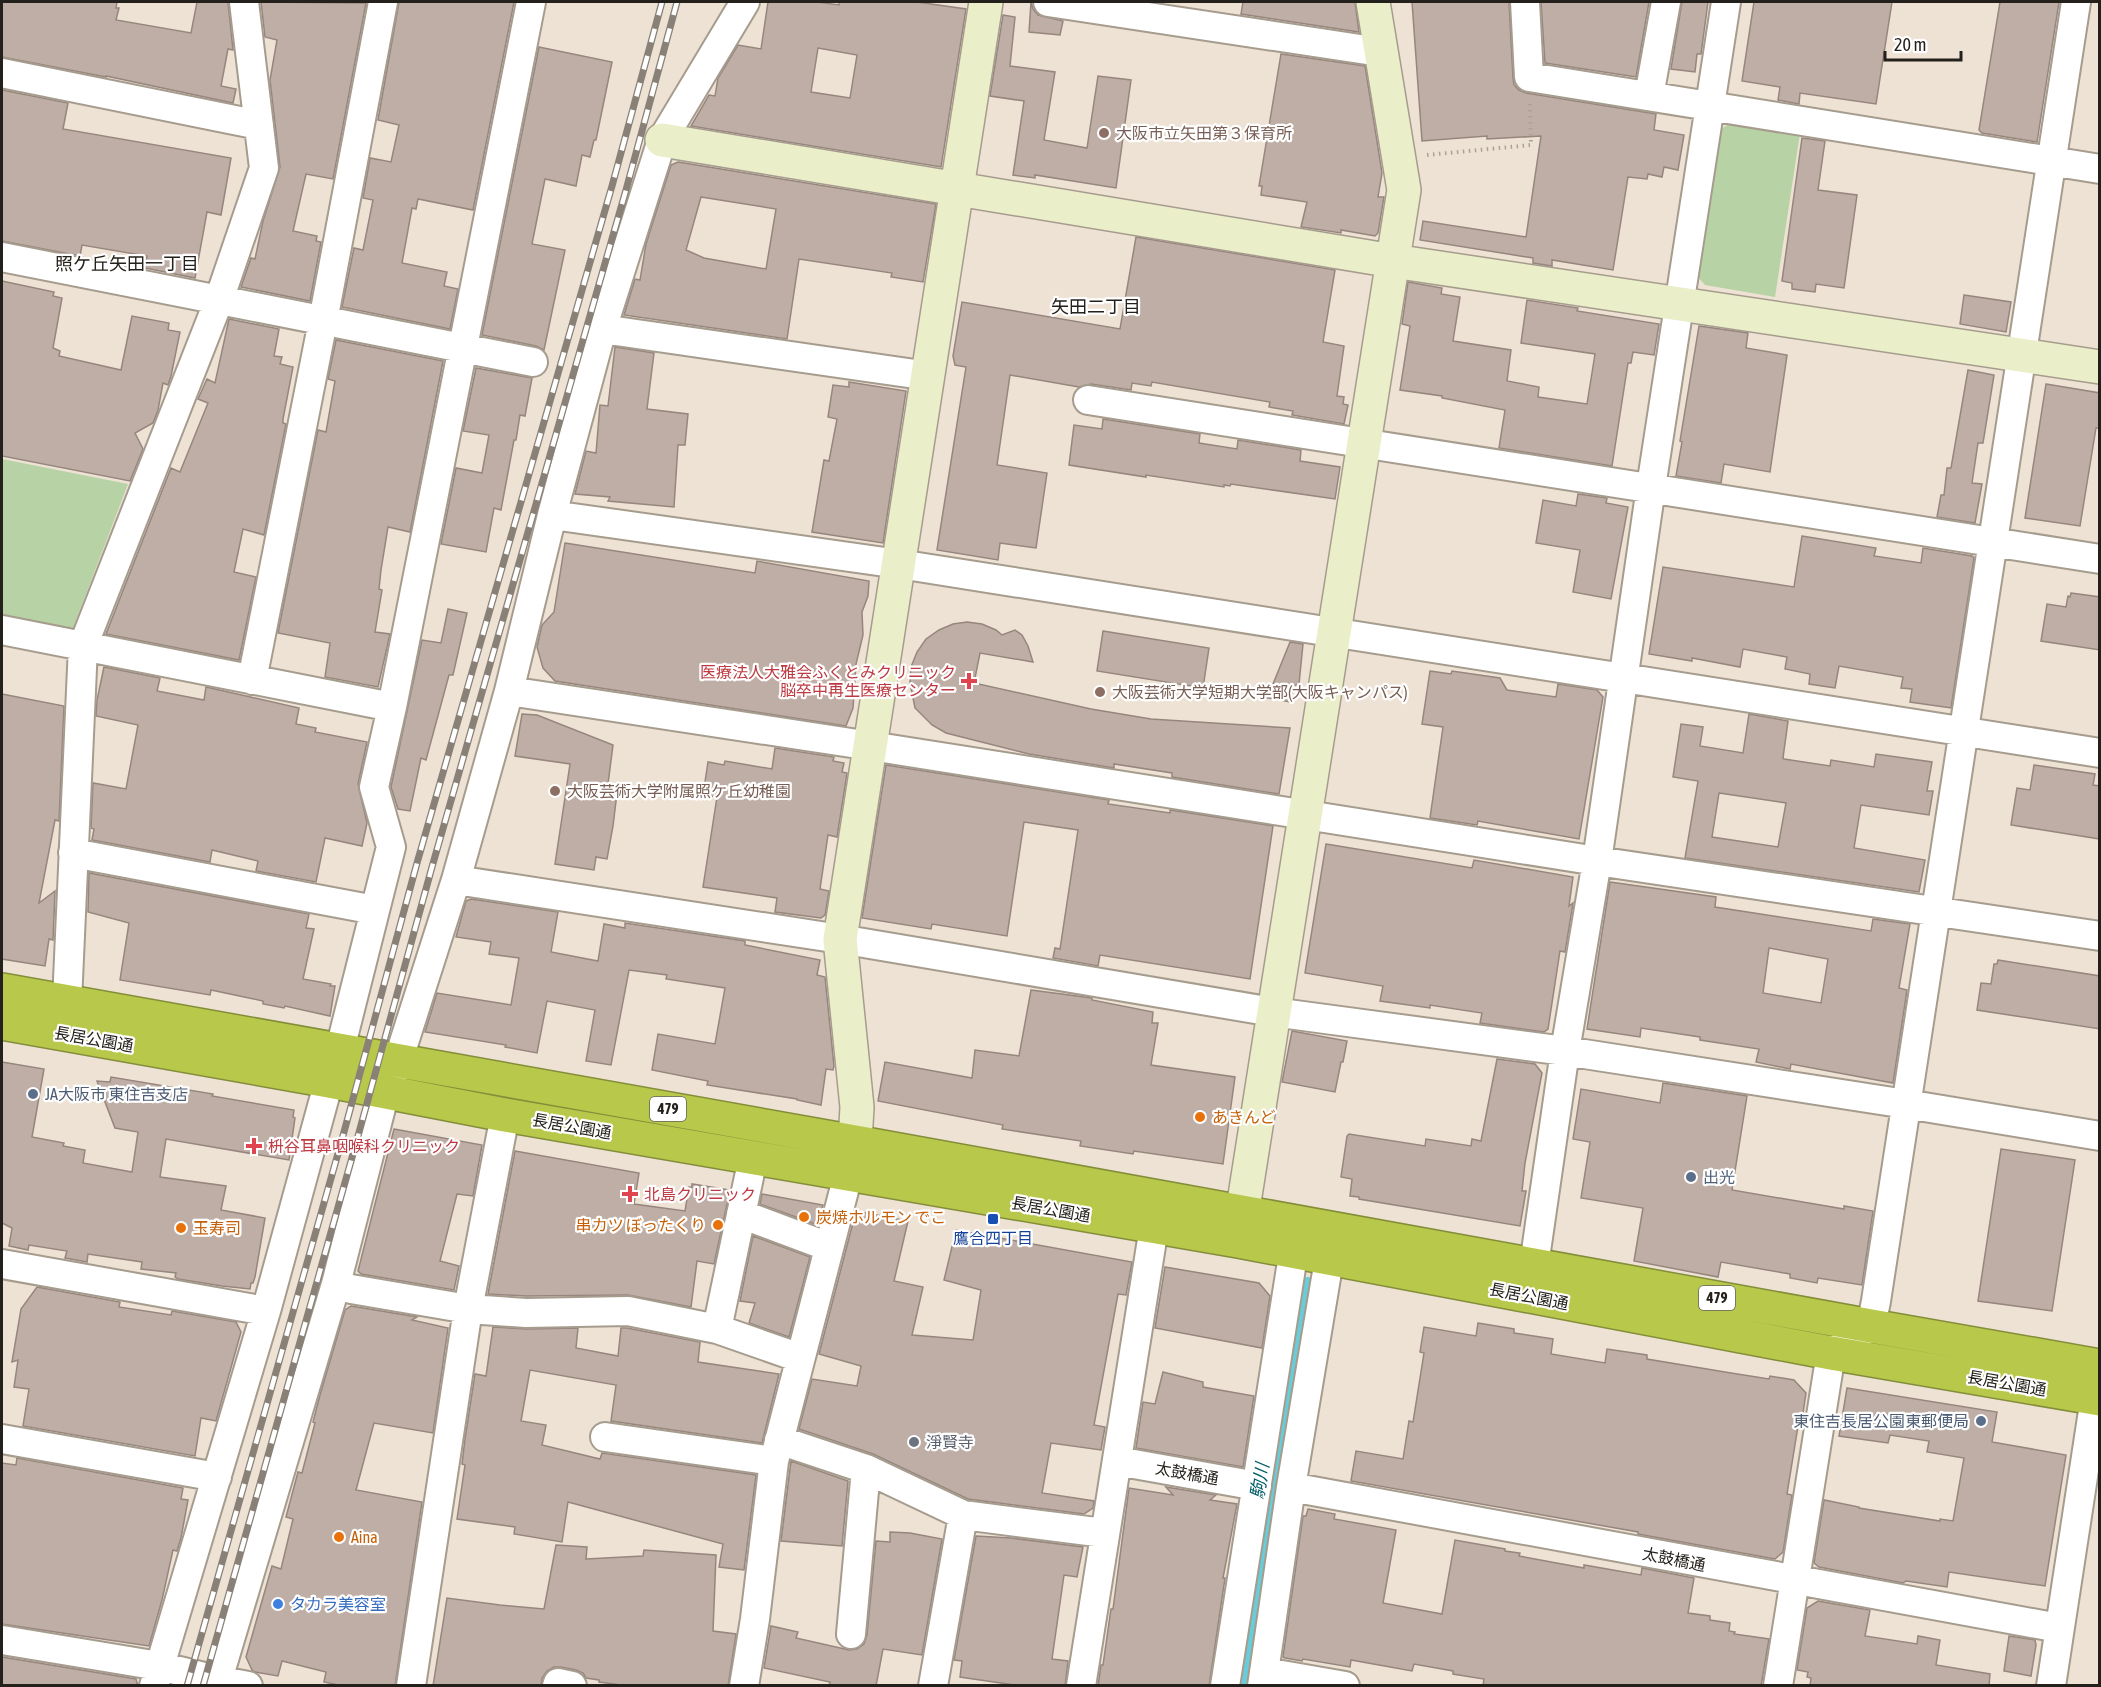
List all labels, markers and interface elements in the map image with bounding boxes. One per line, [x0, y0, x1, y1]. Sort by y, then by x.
scale bar [1885, 24, 1962, 62]
text: 20 m [1894, 34, 1926, 55]
place label: 大阪市立矢田第３保育所 [1116, 124, 1292, 142]
marker: 大阪市立矢田第３保育所 [1097, 126, 1111, 140]
district label: 照ケ丘矢田一丁目 [55, 253, 199, 274]
district label: 矢田二丁目 [1051, 296, 1141, 317]
place label: 医療法人大雅会ふくとみクリニック 脳卒中再生医療センター [700, 663, 956, 699]
marker: 医療法人大雅会ふくとみクリニック 脳卒中再生医療センター [960, 672, 978, 690]
place label: 大阪芸術大学短期大学部(大阪キャンパス) [1112, 683, 1408, 702]
marker: 大阪芸術大学短期大学部(大阪キャンパス) [1093, 685, 1107, 699]
place label: 大阪芸術大学附属照ケ丘幼稚園 [567, 782, 791, 800]
marker: 大阪芸術大学附属照ケ丘幼稚園 [548, 784, 562, 798]
street label: 長居公園通 [53, 1023, 135, 1055]
place label: JA大阪市 東住吉支店 [45, 1085, 188, 1103]
marker: JA大阪市 東住吉支店 [26, 1087, 40, 1101]
road number: 479 [650, 1097, 686, 1121]
place label: あきんど [1212, 1108, 1276, 1126]
street label: 長居公園通 [531, 1110, 613, 1142]
marker: あきんど [1193, 1110, 1207, 1124]
marker: 枡谷耳鼻咽喉科クリニック [245, 1137, 263, 1155]
place label: 枡谷耳鼻咽喉科クリニック [268, 1137, 460, 1155]
place label: 出光 [1703, 1168, 1735, 1186]
marker: 出光 [1684, 1170, 1698, 1184]
marker: 北島クリニック [621, 1185, 639, 1203]
place label: 北島クリニック [644, 1185, 756, 1203]
street label: 長居公園通 [1010, 1193, 1092, 1225]
place label: 炭焼ホルモン でこ [816, 1208, 946, 1226]
marker: 炭焼ホルモン でこ [797, 1210, 811, 1224]
marker: 鷹合四丁目 [986, 1212, 1000, 1226]
place label: 串カツ ぼったくり [576, 1216, 706, 1234]
marker: 串カツ ぼったくり [711, 1218, 725, 1232]
place label: 玉寿司 [193, 1219, 241, 1237]
marker: 玉寿司 [174, 1221, 188, 1235]
place label: 鷹合四丁目 [953, 1229, 1033, 1247]
street label: 長居公園通 [1488, 1280, 1570, 1312]
road number: 479 [1699, 1286, 1735, 1310]
street label: 長居公園通 [1966, 1367, 2048, 1399]
place label: 東住吉長居公園東郵便局 [1793, 1412, 1969, 1430]
marker: 東住吉長居公園東郵便局 [1974, 1414, 1988, 1428]
place label: 淨賢寺 [926, 1433, 974, 1451]
marker: 淨賢寺 [907, 1435, 921, 1449]
street label: 太鼓橋通 [1154, 1459, 1220, 1487]
water label: 駒川 [1246, 1460, 1273, 1500]
place label: Aina [351, 1528, 378, 1546]
marker: Aina [332, 1530, 346, 1544]
street label: 太鼓橋通 [1641, 1544, 1707, 1574]
place label: タカラ美容室 [290, 1595, 386, 1613]
marker: タカラ美容室 [271, 1597, 285, 1611]

